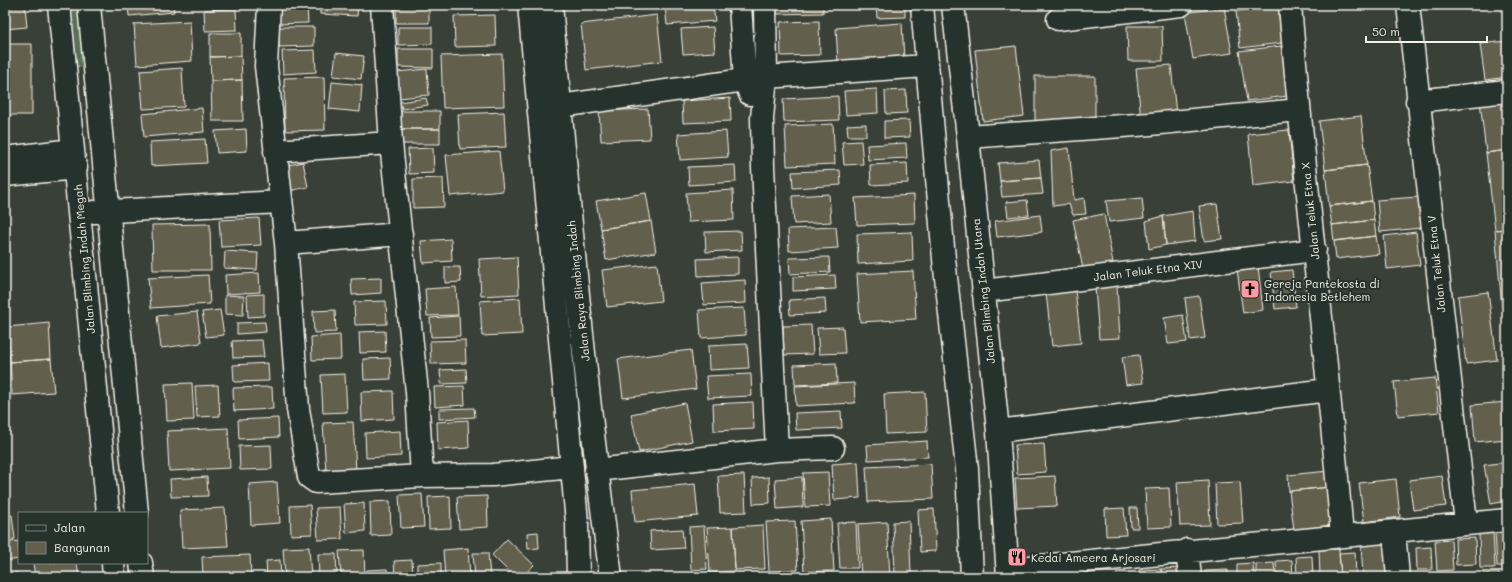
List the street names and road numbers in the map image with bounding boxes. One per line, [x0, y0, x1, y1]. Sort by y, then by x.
street label: Jalan Teluk Etna X [1297, 161, 1323, 261]
street label: Jalan Blimbing Indah Megah [70, 184, 98, 334]
street label: Jalan Teluk Etna V [1423, 215, 1449, 313]
street label: Jalan Blimbing Indah Utara [968, 217, 998, 364]
street label: Jalan Raya Blimbing Indah [563, 220, 593, 362]
street label: Jalan Teluk Etna XIV [1092, 256, 1204, 284]

